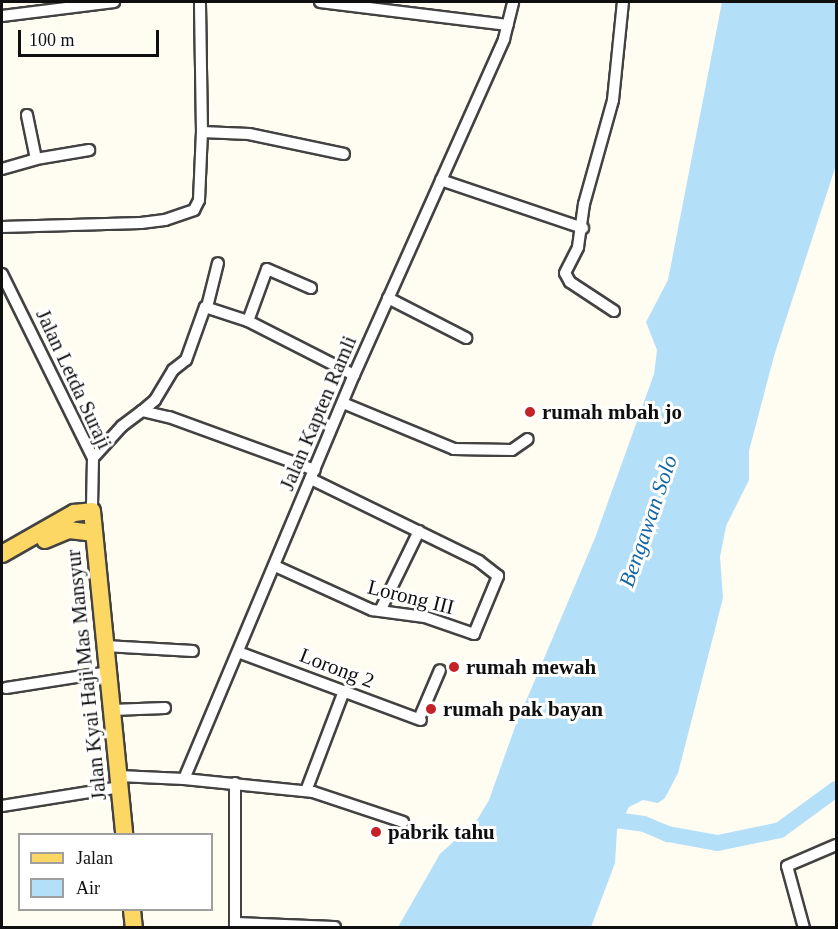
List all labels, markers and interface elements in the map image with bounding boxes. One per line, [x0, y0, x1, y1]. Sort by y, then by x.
scale bar [21, 18, 162, 56]
text: 100 m [29, 30, 75, 50]
street label: Jalan Letda Suraji [31, 305, 117, 453]
street label: Jalan Kapten Ramli [274, 332, 362, 494]
place label: rumah mbah jo [542, 399, 682, 425]
marker: rumah mbah jo [523, 405, 537, 419]
water label: Bengawan Solo [613, 452, 683, 590]
street label: Jalan Kyai Haji Mas Mansyur [60, 548, 112, 802]
street label: Lorong III [365, 574, 457, 620]
street label: Lorong 2 [296, 642, 378, 694]
place label: rumah mewah [466, 654, 596, 680]
marker: rumah mewah [447, 660, 461, 674]
place label: rumah pak bayan [443, 696, 603, 722]
marker: rumah pak bayan [424, 702, 438, 716]
place label: pabrik tahu [388, 819, 495, 845]
marker: pabrik tahu [369, 825, 383, 839]
legend [18, 833, 213, 911]
text: Jalan [76, 848, 113, 868]
text: Air [76, 878, 100, 898]

